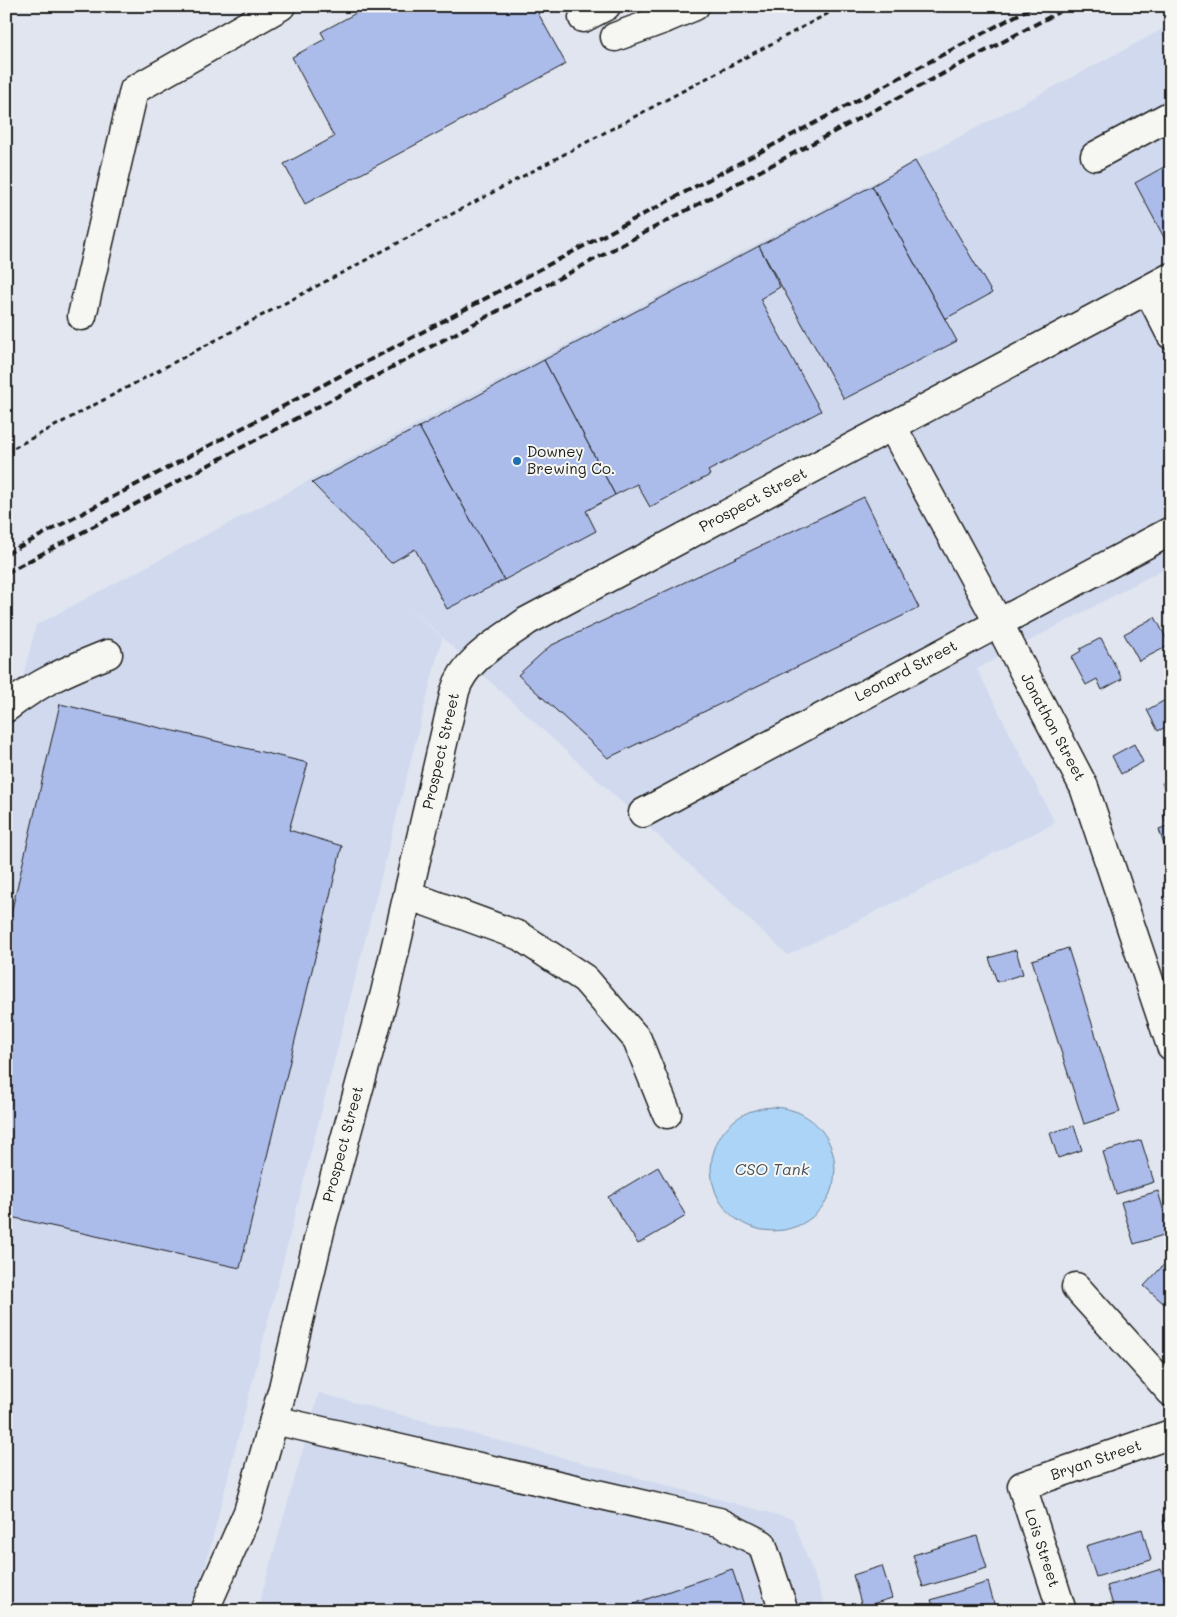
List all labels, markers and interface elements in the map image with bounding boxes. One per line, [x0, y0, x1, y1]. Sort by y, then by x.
place label: Downey Brewing Co. [527, 441, 615, 478]
marker: Downey Brewing Co. [511, 455, 523, 467]
street label: Prospect Street [695, 462, 810, 536]
street label: Leonard Street [851, 635, 960, 706]
street label: Jonathon Street [1017, 669, 1091, 784]
street label: Prospect Street [417, 690, 463, 811]
street label: Prospect Street [317, 1083, 367, 1204]
water label: CSO Tank [735, 1158, 810, 1179]
street label: Bryan Street [1048, 1434, 1144, 1484]
street label: Lois Street [1021, 1506, 1065, 1589]

